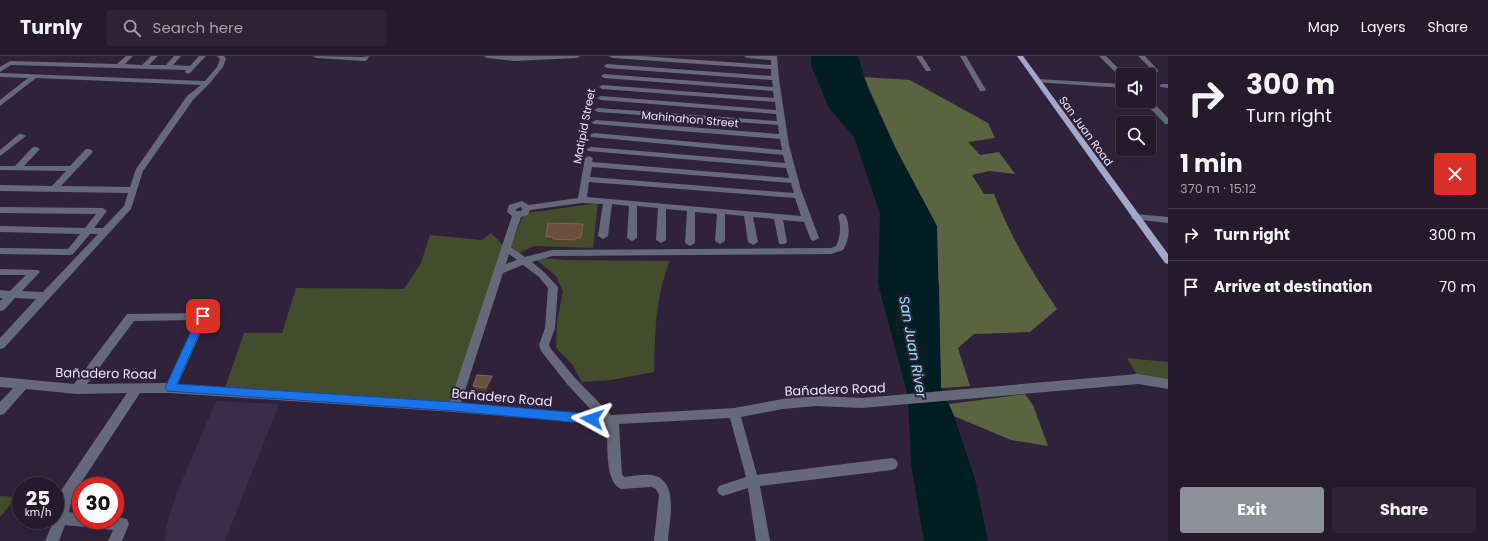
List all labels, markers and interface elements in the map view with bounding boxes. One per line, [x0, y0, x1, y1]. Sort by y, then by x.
search box [107, 10, 387, 46]
text: Turnly [20, 14, 83, 41]
icon: search [121, 17, 143, 39]
text: Search here [153, 17, 243, 38]
text: Map [1308, 17, 1339, 37]
text: Layers [1361, 17, 1405, 37]
text: Share [1427, 17, 1468, 37]
text: 300 m [1246, 65, 1335, 104]
map controls [1116, 68, 1156, 156]
button: sound [1116, 68, 1156, 108]
icon: right [1180, 72, 1232, 124]
street label: Matipid Street [569, 87, 599, 165]
street label: San Juan Road [1055, 93, 1117, 169]
text: Turn right [1246, 103, 1332, 128]
street label: Mahinahon Street [641, 107, 739, 131]
button: search [1116, 116, 1156, 156]
text: 1 min [1180, 147, 1243, 180]
button: close [1434, 153, 1476, 195]
text: 370 m · 15:12 [1180, 179, 1256, 198]
icon: right [1180, 224, 1202, 246]
text: Turn right [1214, 224, 1290, 245]
text: 300 m [1429, 224, 1476, 245]
icon: arrive [1180, 276, 1202, 298]
text: Arrive at destination [1214, 276, 1372, 297]
text: 70 m [1439, 276, 1476, 297]
water label: San Juan River [894, 294, 932, 400]
pin [186, 299, 220, 333]
icon: arrive [192, 305, 214, 327]
street label: Bañadero Road [55, 363, 157, 384]
street label: Bañadero Road [784, 378, 886, 401]
street label: Bañadero Road [451, 384, 553, 411]
position arrow [571, 398, 613, 440]
speed limit sign: 30 [72, 477, 124, 529]
text: 25 [26, 484, 50, 512]
button: Exit [1180, 487, 1324, 533]
button: Share [1332, 487, 1476, 533]
text: km/h [25, 505, 51, 520]

